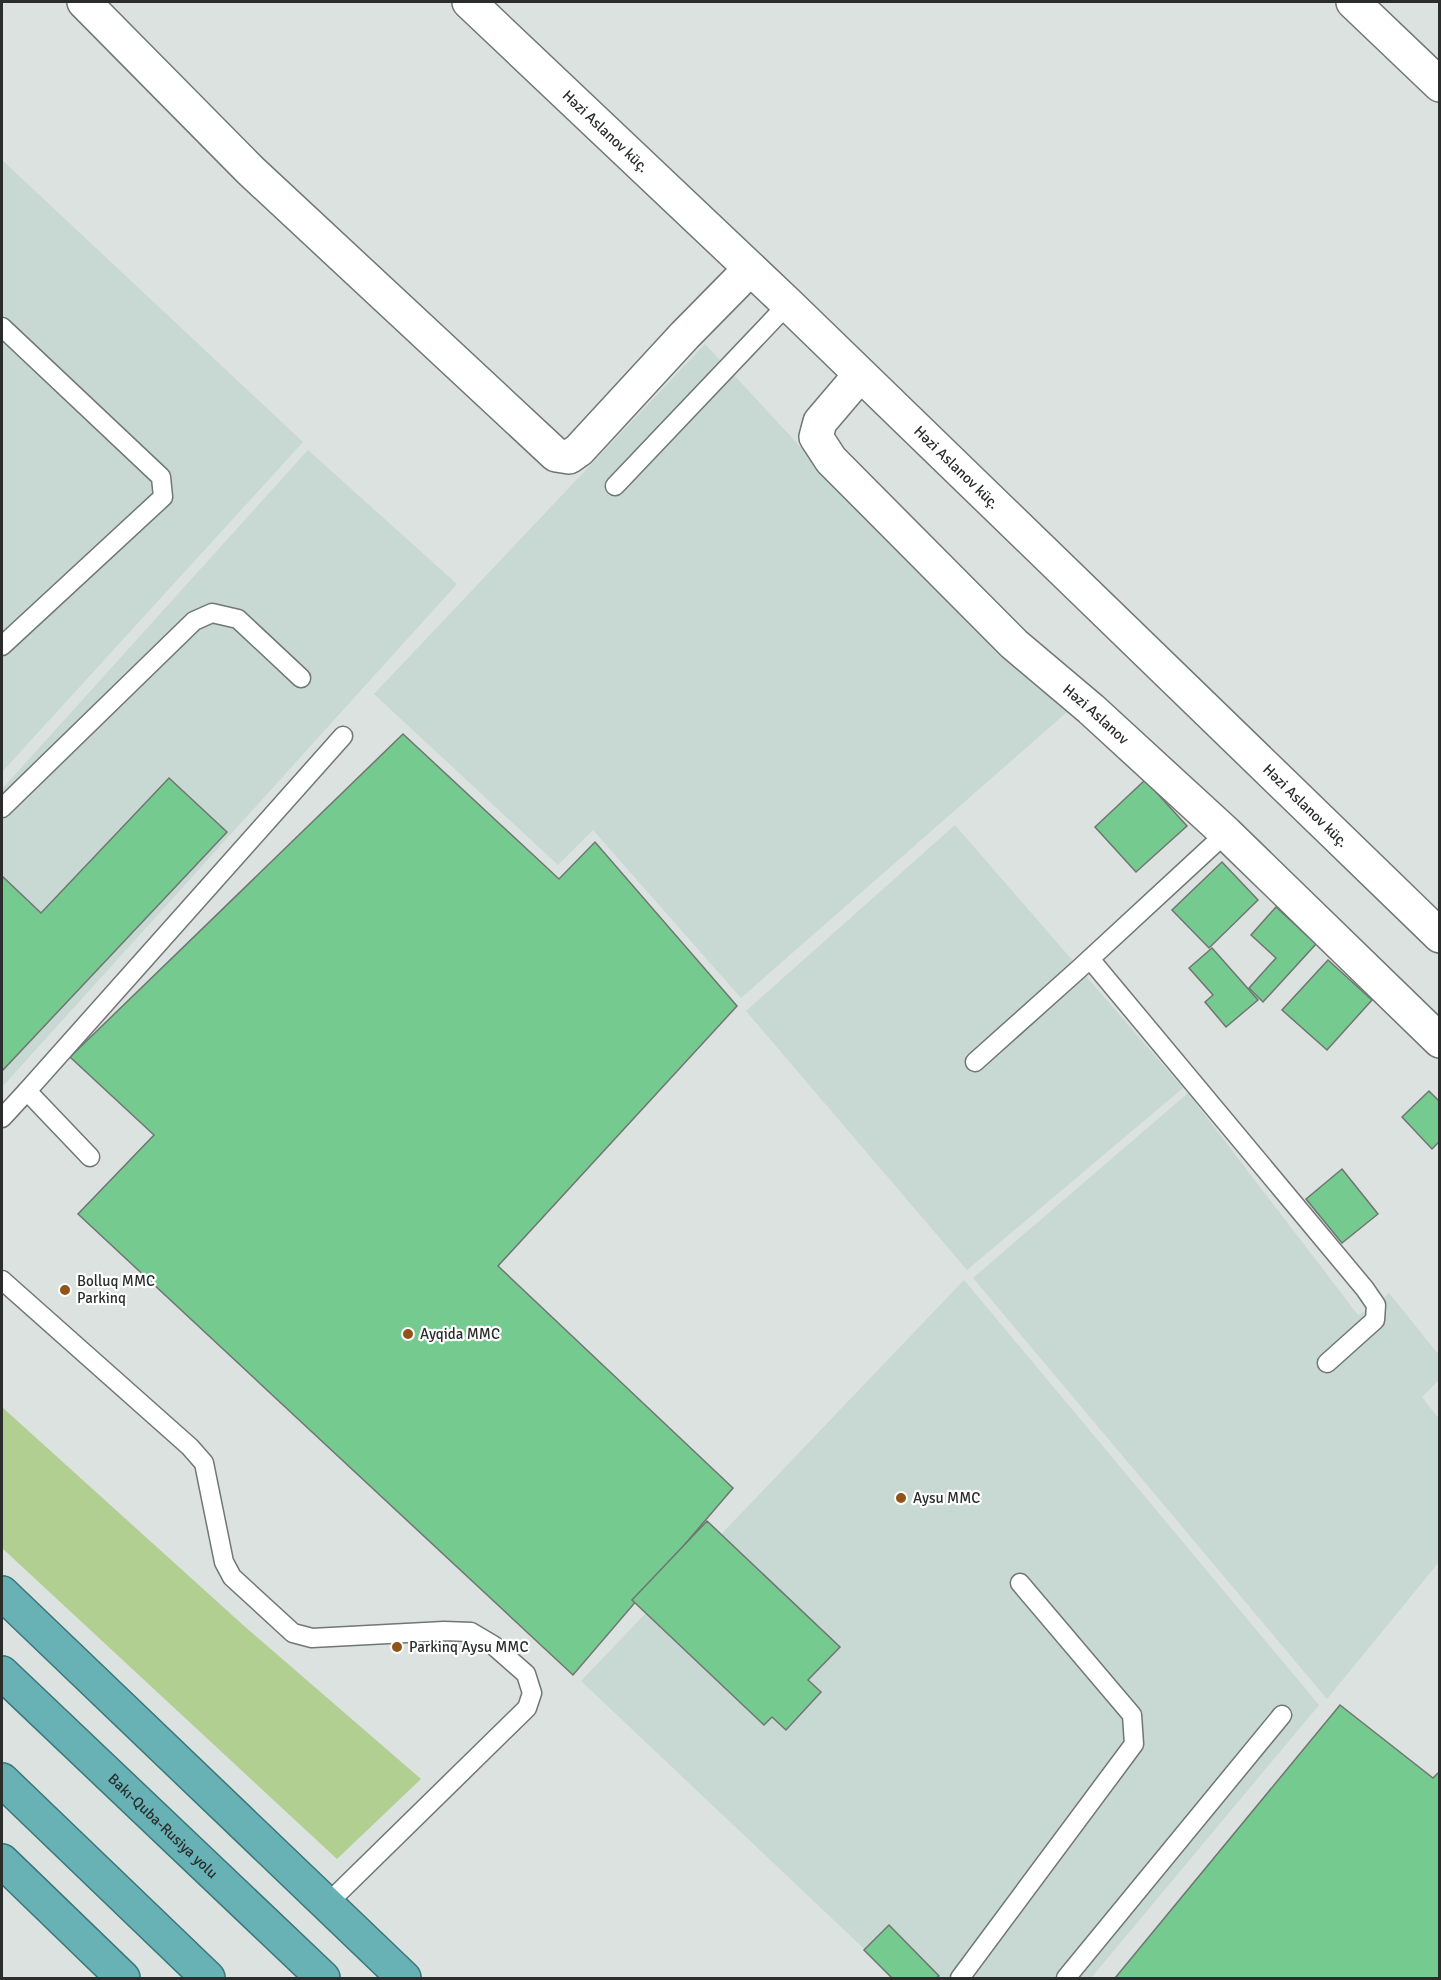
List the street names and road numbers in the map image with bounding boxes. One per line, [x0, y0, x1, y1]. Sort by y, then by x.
street label: Həzi Aslanov küç. [559, 86, 652, 176]
street label: Həzi Aslanov küç. [910, 422, 1003, 513]
street label: Həzi Aslanov [1059, 680, 1133, 748]
street label: Həzi Aslanov küç. [1259, 760, 1352, 851]
street label: Bakı-Quba-Rusiya yolu [104, 1770, 222, 1882]

